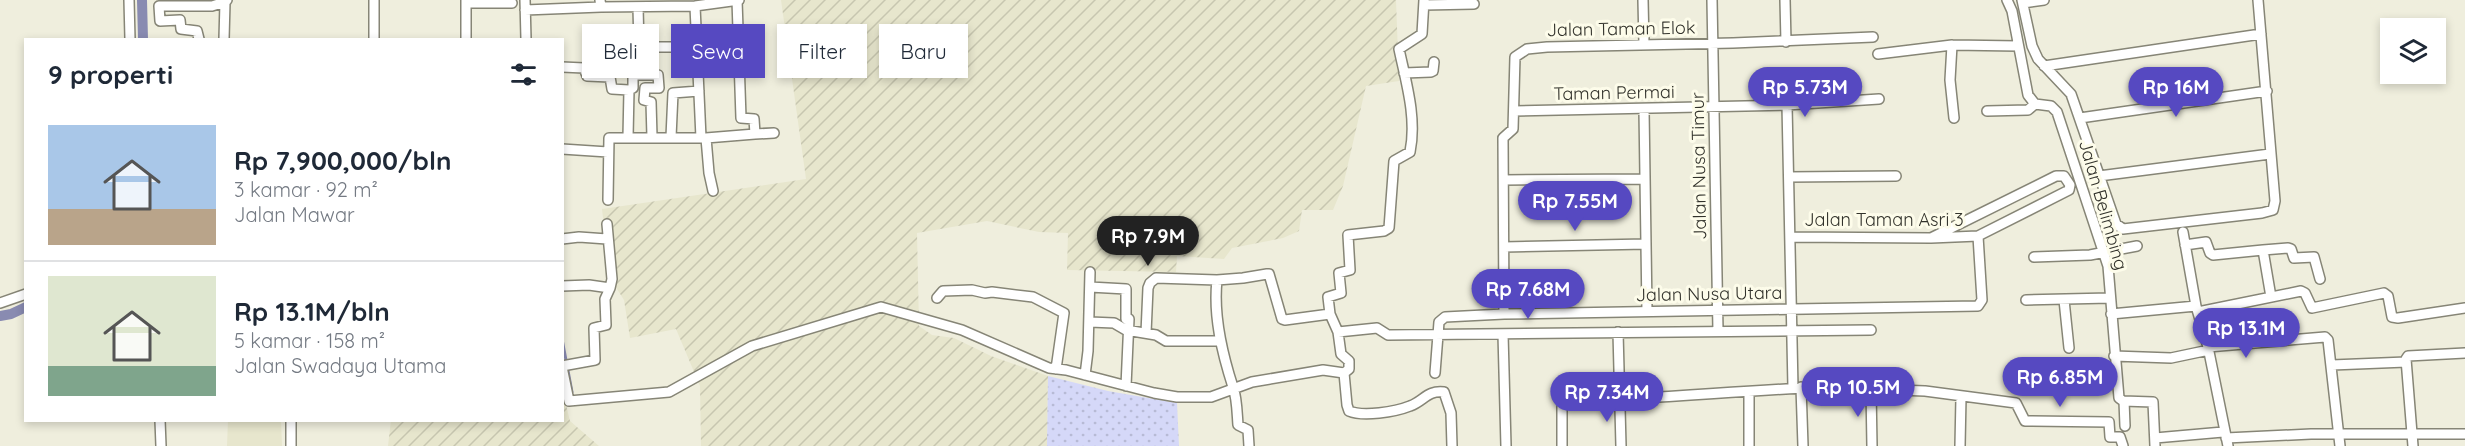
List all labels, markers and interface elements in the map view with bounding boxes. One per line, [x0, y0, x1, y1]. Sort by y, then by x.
street label: Jalan Taman Elok [1546, 16, 1696, 41]
map controls [2380, 18, 2446, 84]
button: layers [2380, 18, 2446, 84]
chip: Beli [582, 24, 659, 78]
chip: Sewa [671, 24, 765, 78]
chip: Filter [777, 24, 867, 78]
chip: Baru [879, 24, 968, 78]
text: 9 properti [48, 58, 173, 91]
icon: filters [507, 58, 540, 91]
pin: Rp 5.73M [1743, 67, 1867, 118]
pin: Rp 16M [2127, 67, 2225, 118]
text: Rp 5.73M [1762, 74, 1848, 99]
text: Rp 16M [2142, 74, 2210, 99]
street label: Taman Permai [1553, 80, 1675, 105]
street label: Jalan Nusa Timur [1686, 92, 1711, 240]
street label: Jalan Belimbing [2074, 137, 2133, 273]
text: Rp 7,900,000/bln [234, 144, 451, 177]
icon: home [96, 149, 168, 221]
text: 3 kamar · 92 m² [234, 177, 378, 202]
pin: Rp 7.55M [1513, 181, 1637, 232]
text: Rp 7.55M [1532, 188, 1618, 213]
text: Jalan Mawar [234, 202, 355, 227]
street label: Jalan Taman Asri 3 [1804, 208, 1964, 231]
pin: Rp 7.9M [1093, 216, 1203, 267]
text: Rp 7.9M [1111, 223, 1185, 248]
pin: Rp 7.68M [1466, 269, 1590, 320]
text: Rp 7.68M [1486, 276, 1570, 301]
street label: Jalan Nusa Utara [1635, 281, 1783, 306]
text: Rp 13.1M/bln [234, 295, 390, 328]
icon: home [96, 300, 168, 372]
pin: Rp 13.1M [2184, 308, 2308, 359]
text: Rp 13.1M [2207, 315, 2285, 340]
text: 5 kamar · 158 m² [234, 328, 385, 353]
text: Jalan Swadaya Utama [234, 353, 446, 378]
pin: Rp 6.85M [1998, 357, 2122, 408]
text: Rp 6.85M [2017, 364, 2103, 389]
pin: Rp 10.5M [1796, 367, 1920, 418]
pin: Rp 7.34M [1545, 372, 1669, 423]
text: Rp 10.5M [1816, 374, 1900, 399]
text: Rp 7.34M [1564, 379, 1650, 404]

